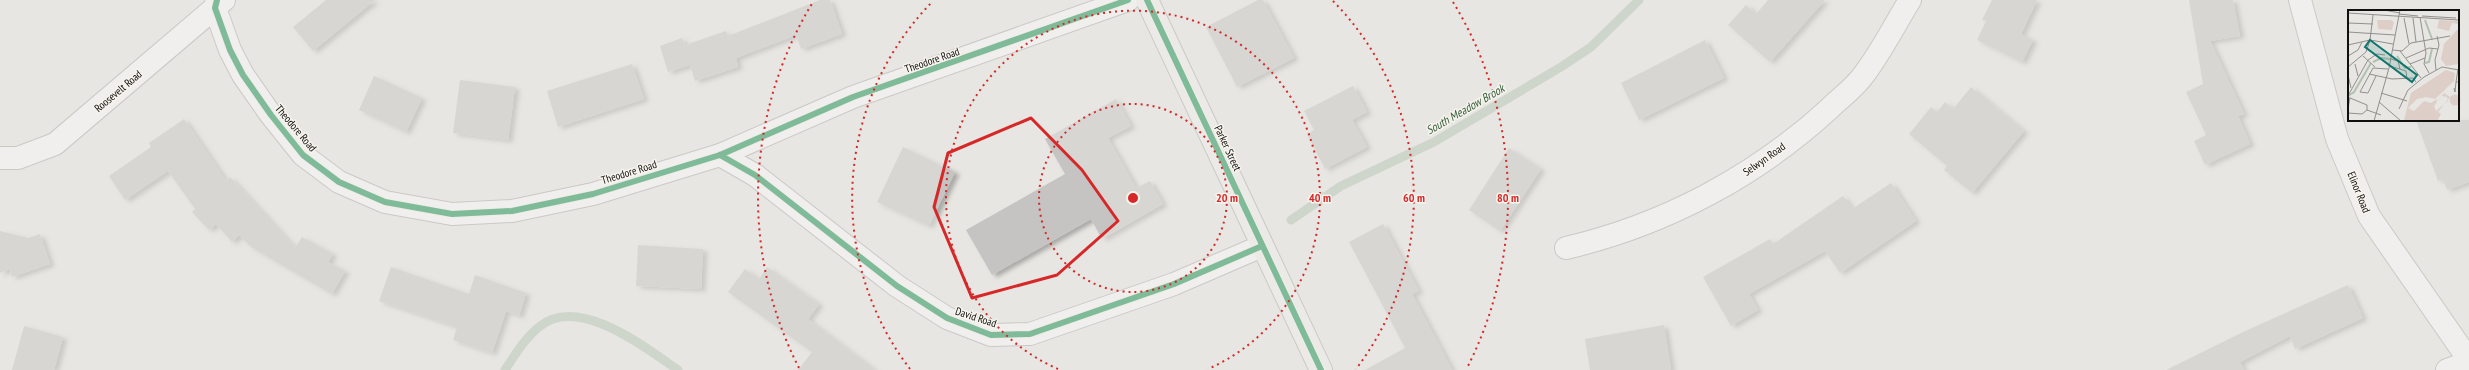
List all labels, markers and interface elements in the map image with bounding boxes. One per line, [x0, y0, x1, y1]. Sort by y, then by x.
inset map [2348, 10, 2459, 121]
street label: Theodore Road [903, 44, 962, 76]
street label: Roosevelt Road [91, 67, 145, 115]
water label: South Meadow Brook [1423, 80, 1508, 137]
street label: Theodore Road [272, 102, 320, 155]
street label: Parker Street [1211, 123, 1245, 173]
street label: Selwyn Road [1740, 139, 1788, 179]
street label: Theodore Road [600, 157, 659, 187]
street label: Elinor Road [2344, 169, 2374, 215]
text: 20 m [1216, 190, 1238, 205]
text: 40 m [1309, 190, 1331, 205]
text: 60 m [1403, 190, 1425, 205]
text: 80 m [1497, 190, 1519, 205]
centre of rings [1126, 191, 1140, 205]
street label: David Road [954, 304, 999, 330]

